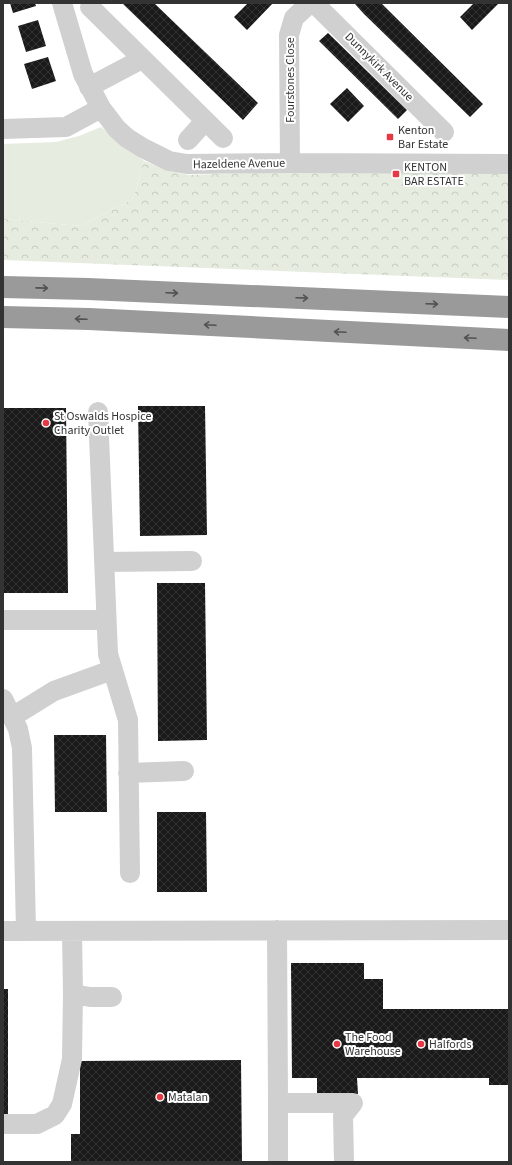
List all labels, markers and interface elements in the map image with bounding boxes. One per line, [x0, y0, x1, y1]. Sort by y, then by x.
street label: Dunnykirk Avenue [341, 29, 417, 105]
street label: Fourstones Close [282, 37, 299, 123]
place label: Kenton Bar Estate [398, 122, 448, 153]
marker: Kenton Bar Estate [385, 132, 395, 142]
street label: Hazeldene Avenue [193, 155, 285, 173]
place label: KENTON BAR ESTATE [404, 159, 464, 190]
marker: KENTON BAR ESTATE [391, 169, 401, 179]
one-way arrow [35, 284, 48, 292]
one-way arrow [165, 289, 178, 296]
one-way arrow [295, 295, 308, 302]
one-way arrow [425, 300, 438, 308]
one-way arrow [75, 315, 88, 323]
one-way arrow [204, 321, 217, 329]
one-way arrow [334, 328, 347, 335]
one-way arrow [464, 334, 477, 342]
place label: St Oswalds Hospice Charity Outlet [54, 408, 151, 439]
marker: St Oswalds Hospice Charity Outlet [41, 418, 51, 428]
place label: The Food Warehouse [345, 1029, 401, 1060]
place label: Halfords [429, 1036, 472, 1053]
marker: The Food Warehouse [332, 1039, 342, 1049]
marker: Halfords [416, 1039, 426, 1049]
place label: Matalan [168, 1089, 208, 1106]
marker: Matalan [155, 1092, 165, 1102]

